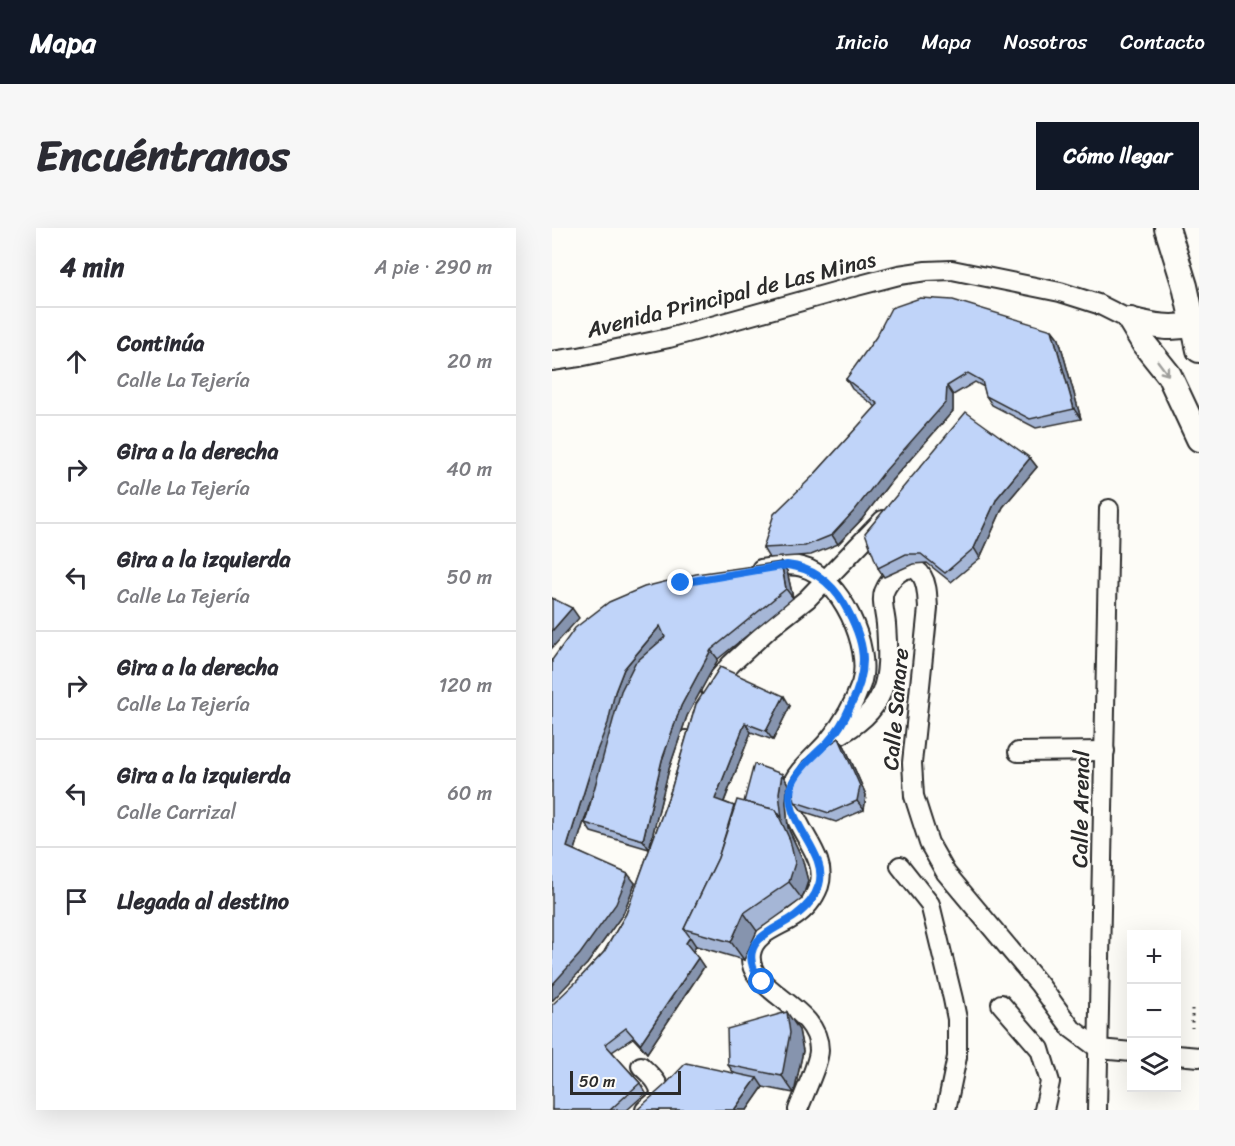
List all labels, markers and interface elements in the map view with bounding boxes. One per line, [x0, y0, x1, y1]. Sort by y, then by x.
text: Mapa [30, 18, 96, 67]
text: Inicio [836, 23, 888, 61]
text: Mapa [921, 23, 971, 61]
text: Nosotros [1004, 23, 1087, 61]
text: Contacto [1120, 23, 1205, 61]
text: Encuéntranos [36, 119, 289, 193]
button: Cómo llegar [1036, 122, 1199, 190]
street label: Avenida Principal de Las Minas [581, 240, 880, 350]
text: 4 min [60, 244, 124, 290]
text: A pie · 290 m [375, 250, 492, 285]
text: Continúa [117, 324, 204, 363]
text: 20 m [447, 344, 492, 379]
icon: ahead [60, 345, 93, 378]
one-way arrow [1157, 360, 1169, 376]
text: Calle La Tejería [117, 363, 250, 398]
text: Gira a la derecha [117, 432, 278, 471]
text: 40 m [446, 452, 492, 487]
icon: right [60, 453, 93, 486]
text: Calle La Tejería [117, 471, 250, 506]
text: Gira a la izquierda [117, 540, 290, 579]
text: 50 m [447, 560, 492, 595]
icon: left [60, 561, 93, 594]
route end [667, 569, 693, 595]
text: Calle La Tejería [117, 579, 250, 614]
street label: Calle Sanare [871, 646, 920, 772]
text: Gira a la derecha [117, 648, 278, 687]
text: 120 m [439, 668, 492, 703]
icon: right [60, 669, 93, 702]
text: Calle La Tejería [117, 687, 250, 722]
street label: Calle Arenal [1060, 749, 1101, 868]
text: Gira a la izquierda [117, 756, 290, 795]
text: 60 m [447, 776, 492, 811]
icon: left [60, 777, 93, 810]
text: Calle Carrizal [117, 795, 236, 830]
text: Llegada al destino [117, 882, 289, 921]
icon: arrive [60, 885, 93, 918]
map controls [1127, 930, 1181, 1092]
button: + [1127, 930, 1181, 984]
route start [748, 968, 774, 994]
button: − [1127, 984, 1181, 1038]
button: layers [1127, 1038, 1181, 1092]
text: 50 m [579, 1067, 615, 1096]
scale bar [570, 1068, 681, 1096]

